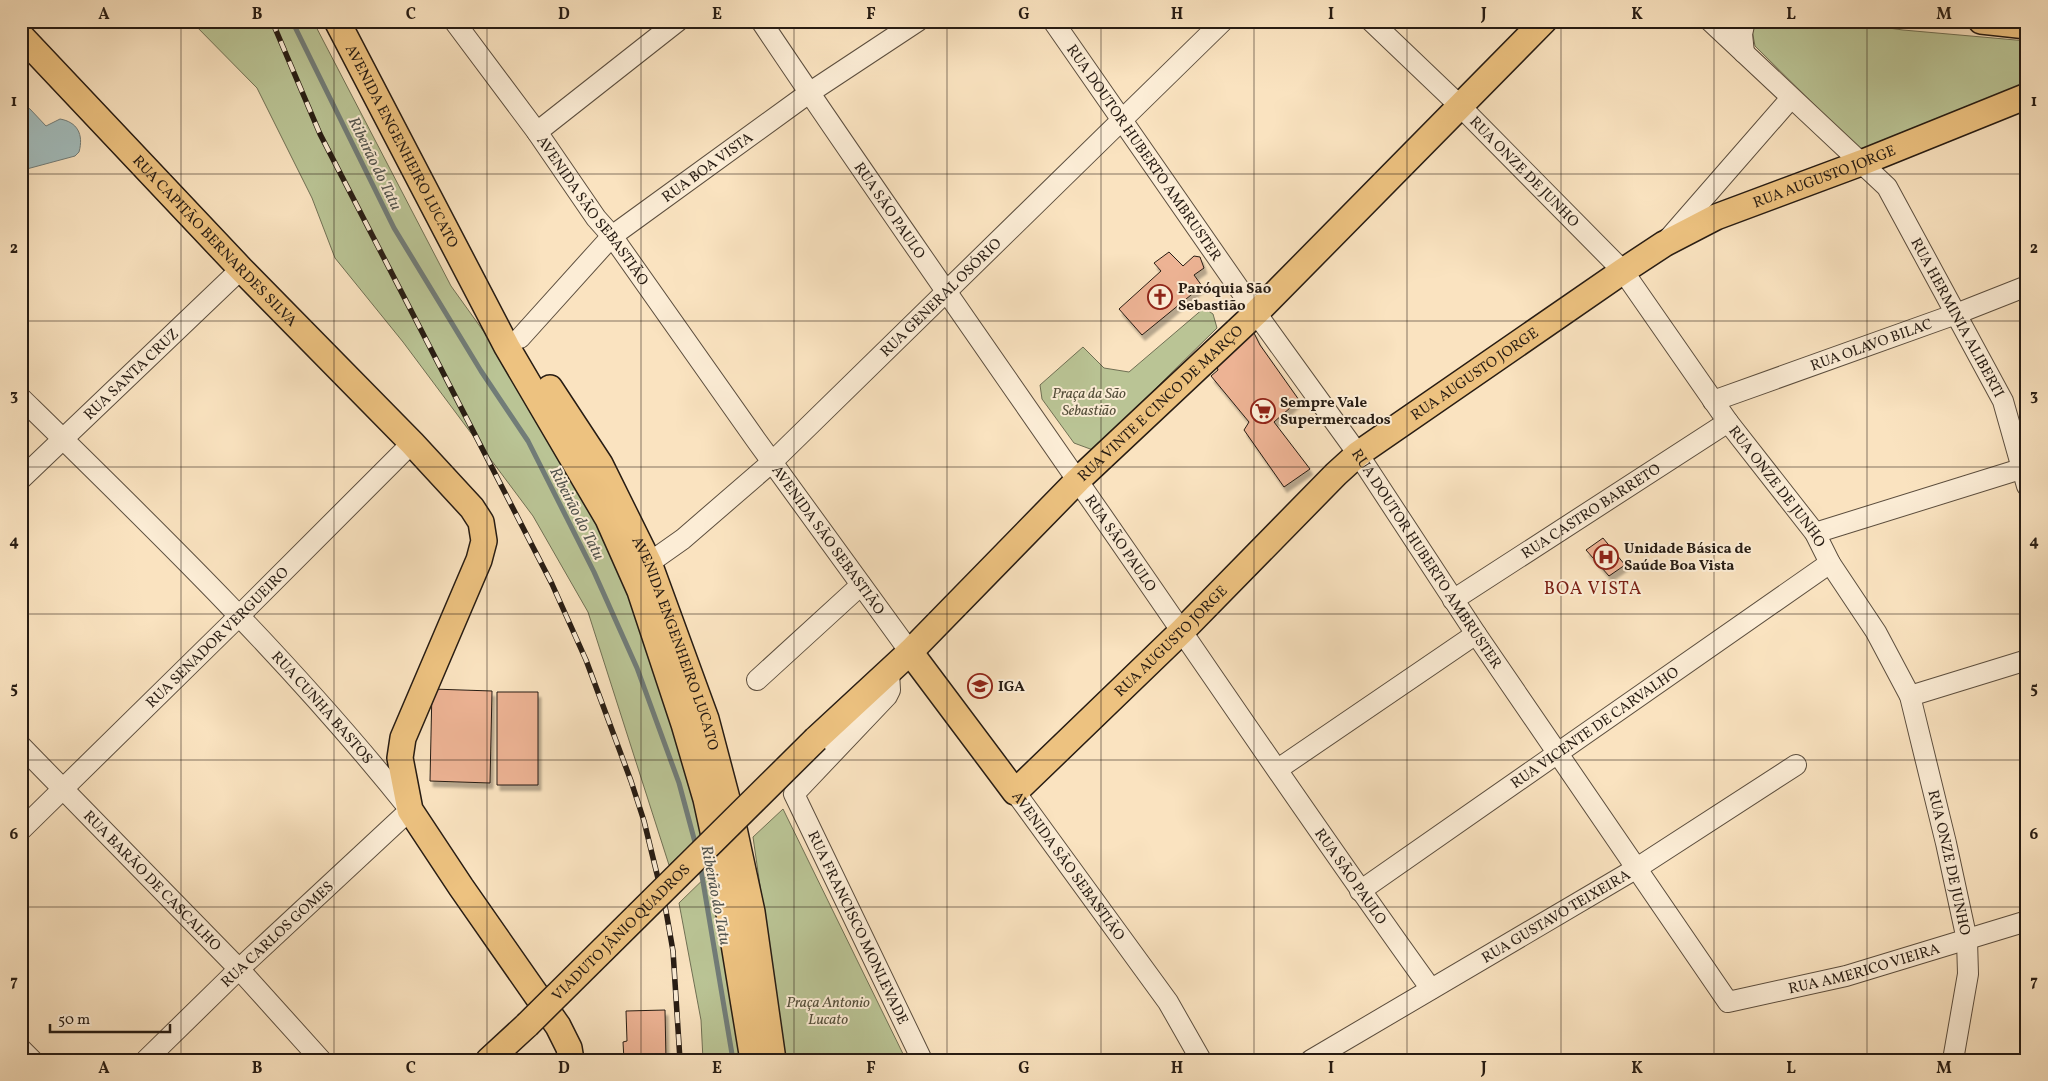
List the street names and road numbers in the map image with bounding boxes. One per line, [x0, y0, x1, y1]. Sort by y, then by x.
street label: AVENIDA ENGENHEIRO LUCATO [339, 41, 463, 252]
street label: RUA DOUTOR HUBERTO AMBRUSTER [1060, 41, 1226, 266]
street label: RUA ONZE DE JUNHO [1464, 112, 1583, 233]
street label: RUA BOA VISTA [658, 128, 758, 208]
street label: AVENIDA SÃO SEBASTIÃO [531, 132, 653, 290]
street label: RUA AUGUSTO JORGE [1750, 141, 1899, 214]
street label: RUA CAPITÃO BERNARDES SILVA [127, 151, 301, 332]
street label: RUA SÃO PAULO [848, 158, 930, 264]
street label: RUA GENERAL OSÓRIO [876, 234, 1007, 363]
street label: RUA HERMINIA ALIBERTI [1905, 235, 2008, 402]
street label: RUA OLAVO BILAC [1808, 314, 1936, 377]
street label: RUA VINTE E CINCO DE MARÇO [1074, 321, 1249, 487]
street label: RUA AUGUSTO JORGE [1407, 323, 1543, 426]
street label: RUA SANTA CRUZ [80, 325, 184, 426]
street label: RUA ONZE DE JUNHO [1723, 422, 1829, 551]
street label: RUA DOUTOR HUBERTO AMBRUSTER [1346, 445, 1506, 674]
street label: RUA CASTRO BARRETO [1518, 459, 1665, 565]
street label: AVENIDA SÃO SEBASTIÃO [766, 462, 889, 620]
street label: RUA SÃO PAULO [1079, 491, 1160, 597]
street label: AVENIDA ENGENHEIRO LUCATO [625, 533, 723, 753]
street label: RUA SENADOR VERGUEIRO [142, 563, 294, 714]
street label: RUA AUGUSTO JORGE [1111, 581, 1233, 702]
street label: RUA CUNHA BASTOS [266, 647, 377, 769]
street label: RUA VICENTE DE CARVALHO [1507, 663, 1684, 795]
street label: AVENIDA SÃO SEBASTIÃO [1006, 787, 1129, 945]
street label: RUA ONZE DE JUNHO [1921, 788, 1975, 937]
street label: RUA BARÃO DE CASCALHO [78, 806, 225, 957]
street label: RUA SÃO PAULO [1309, 825, 1391, 930]
street label: RUA FRANCISCO MONLEVADE [801, 828, 912, 1029]
street label: VIADUTO JÂNIO QUADROS [548, 860, 696, 1007]
street label: RUA GUSTAVO TEIXEIRA [1478, 865, 1635, 969]
street label: RUA CARLOS GOMES [217, 877, 339, 993]
street label: RUA AMERICO VIEIRA [1787, 939, 1943, 1000]

